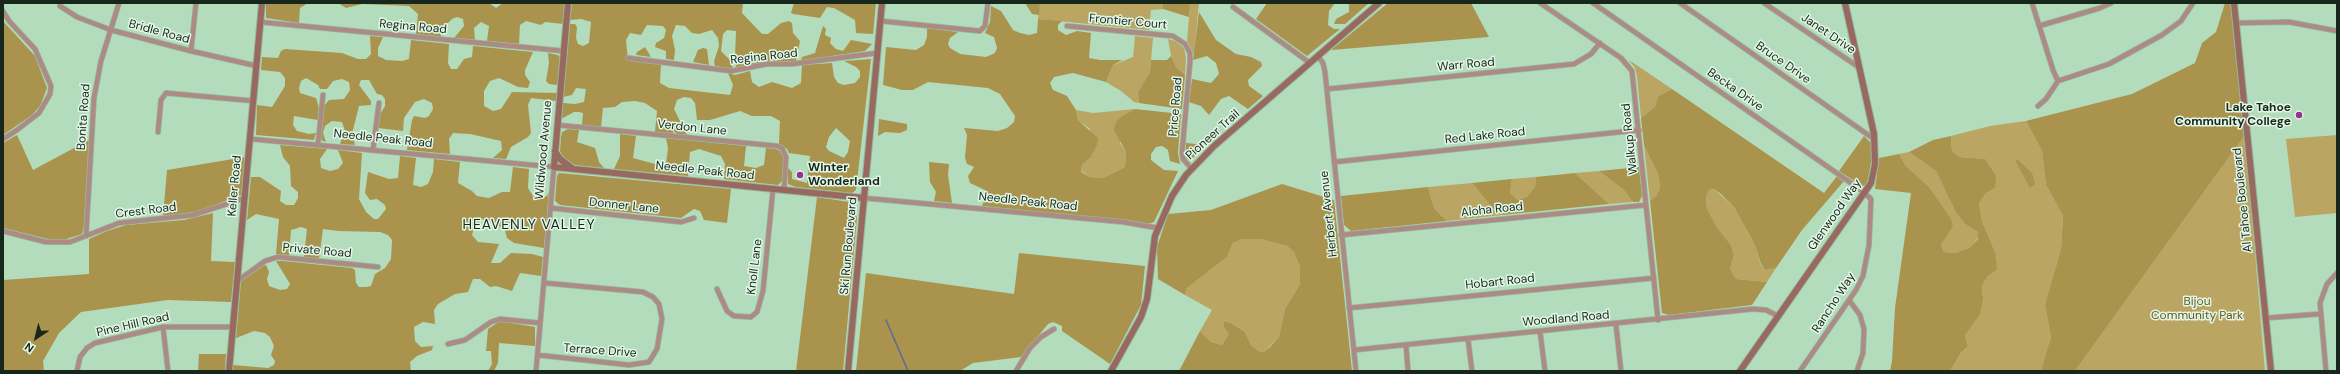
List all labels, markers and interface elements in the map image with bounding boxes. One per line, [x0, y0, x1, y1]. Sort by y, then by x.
street label: Frontier Court [1088, 11, 1168, 33]
street label: Janet Drive [1798, 11, 1858, 57]
street label: Bridle Road [127, 17, 191, 47]
street label: Regina Road [379, 17, 447, 37]
street label: Bruce Drive [1753, 39, 1813, 87]
street label: Regina Road [730, 46, 798, 68]
street label: Warr Road [1437, 55, 1495, 75]
street label: Becka Drive [1704, 65, 1766, 115]
street label: Price Road [1166, 77, 1186, 137]
street label: Bonita Road [74, 83, 94, 151]
street label: Wildwood Avenue [532, 100, 556, 200]
place label: Lake Tahoe Community College [2175, 101, 2291, 129]
street label: Walkup Road [1619, 103, 1641, 175]
street label: Pioneer Trail [1183, 107, 1243, 163]
marker: Lake Tahoe Community College [2294, 110, 2304, 120]
street label: Verdon Lane [657, 117, 727, 139]
street label: Red Lake Road [1444, 125, 1526, 147]
street label: Needle Peak Road [333, 127, 433, 151]
street label: Al Tahoe Boulevard [2230, 147, 2256, 253]
street label: Keller Road [225, 155, 245, 217]
street label: Needle Peak Road [655, 159, 755, 183]
place label: Winter Wonderland [808, 161, 880, 189]
marker: Winter Wonderland [795, 170, 805, 180]
street label: Herbert Avenue [1317, 170, 1341, 258]
street label: Glenwood Way [1805, 177, 1865, 253]
street label: Needle Peak Road [978, 190, 1078, 214]
street label: Donner Lane [588, 195, 660, 217]
street label: Ski Run Boulevard [838, 197, 860, 295]
street label: Crest Road [115, 200, 177, 222]
street label: Aloha Road [1460, 200, 1524, 220]
district label: HEAVENLY VALLEY [462, 217, 596, 233]
street label: Knoll Lane [744, 238, 766, 296]
street label: Private Road [282, 241, 352, 261]
street label: Rancho Way [1809, 270, 1859, 336]
street label: Hobart Road [1465, 271, 1535, 293]
park label: Bijou Community Park [2151, 295, 2243, 323]
street label: Woodland Road [1522, 308, 1610, 330]
street label: Pine Hill Road [95, 310, 171, 340]
north arrow [16, 318, 56, 358]
text: N [22, 340, 36, 356]
street label: Terrace Drive [563, 341, 637, 361]

